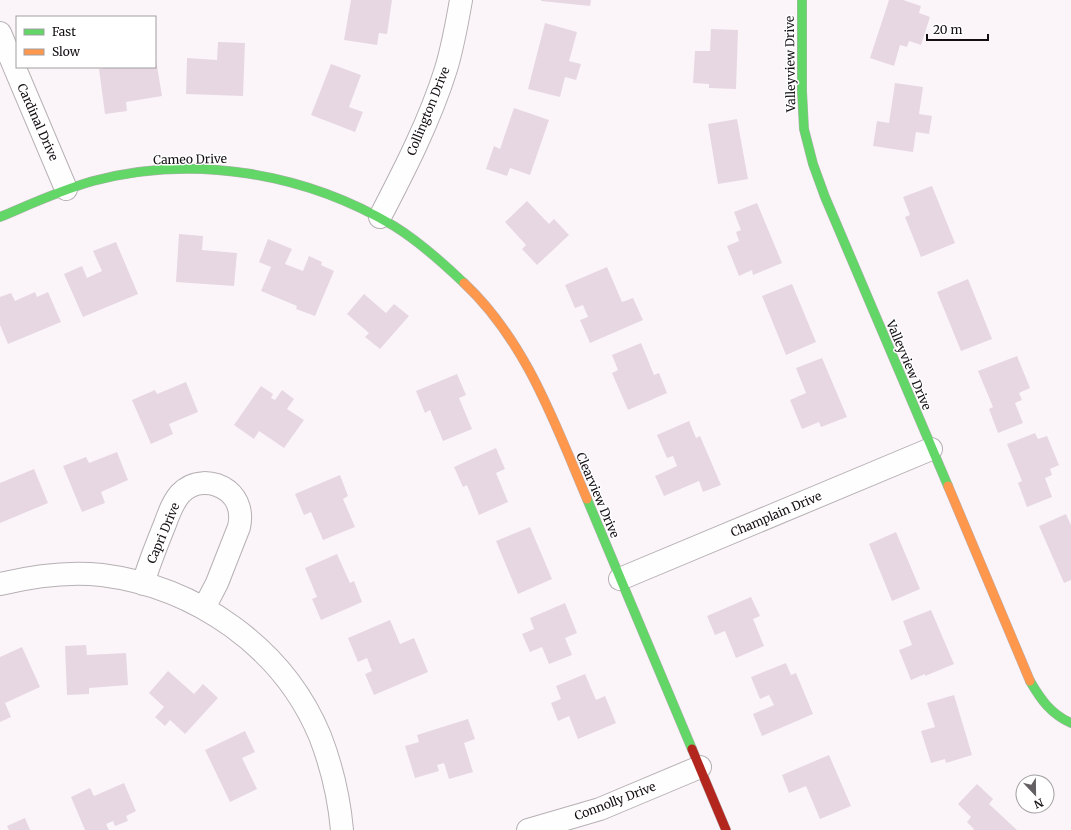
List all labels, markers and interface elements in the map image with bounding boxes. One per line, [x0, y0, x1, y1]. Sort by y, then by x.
legend [16, 16, 156, 68]
street label: Valleyview Drive [782, 16, 798, 113]
scale bar [927, 16, 988, 42]
text: 20 m [933, 22, 962, 37]
text: Fast [52, 24, 76, 39]
text: Slow [52, 44, 81, 59]
street label: Collington Drive [403, 64, 453, 158]
street label: Cardinal Drive [14, 81, 62, 163]
street label: Cameo Drive [153, 151, 227, 167]
street label: Valleyview Drive [883, 317, 935, 412]
street label: Clearview Drive [573, 450, 623, 540]
street label: Champlain Drive [728, 488, 824, 540]
street label: Capri Drive [143, 500, 183, 566]
north arrow [1015, 774, 1055, 814]
street label: Connolly Drive [572, 779, 658, 823]
text: N [1032, 795, 1045, 812]

